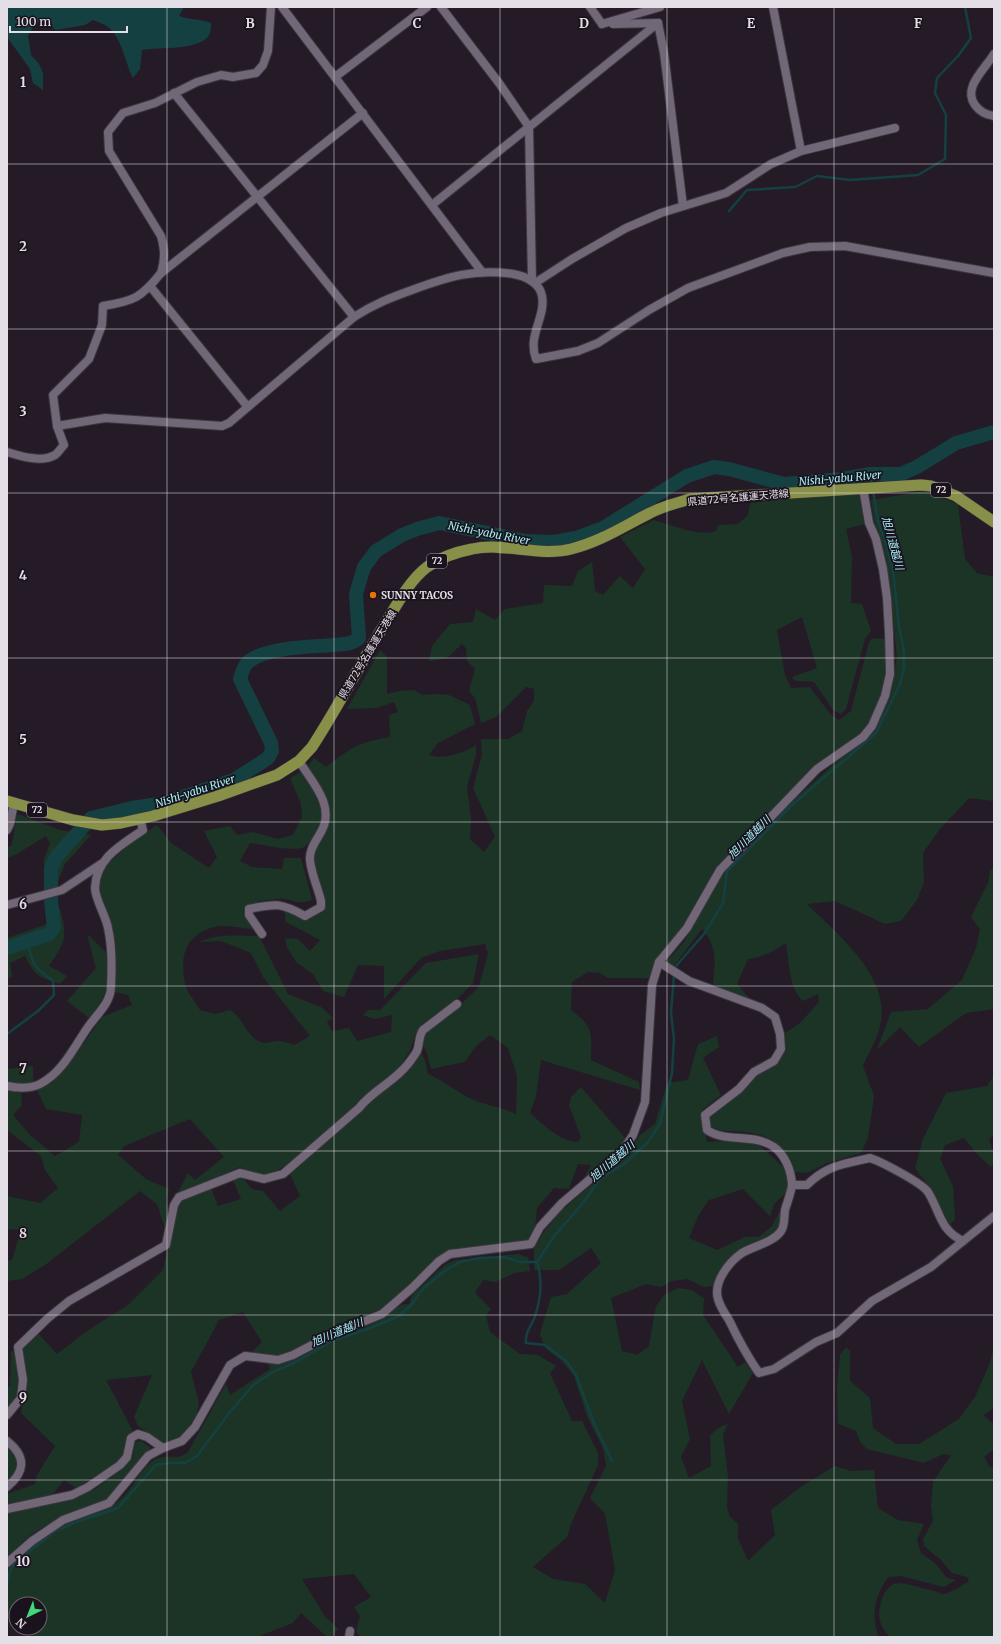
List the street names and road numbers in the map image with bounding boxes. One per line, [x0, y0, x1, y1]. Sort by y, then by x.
road number: 72 [931, 483, 951, 497]
street label: 県道72号名護運天港線 [687, 487, 789, 508]
road number: 72 [427, 554, 447, 568]
street label: 県道72号名護運天港線 [336, 607, 399, 701]
road number: 72 [27, 803, 47, 817]

